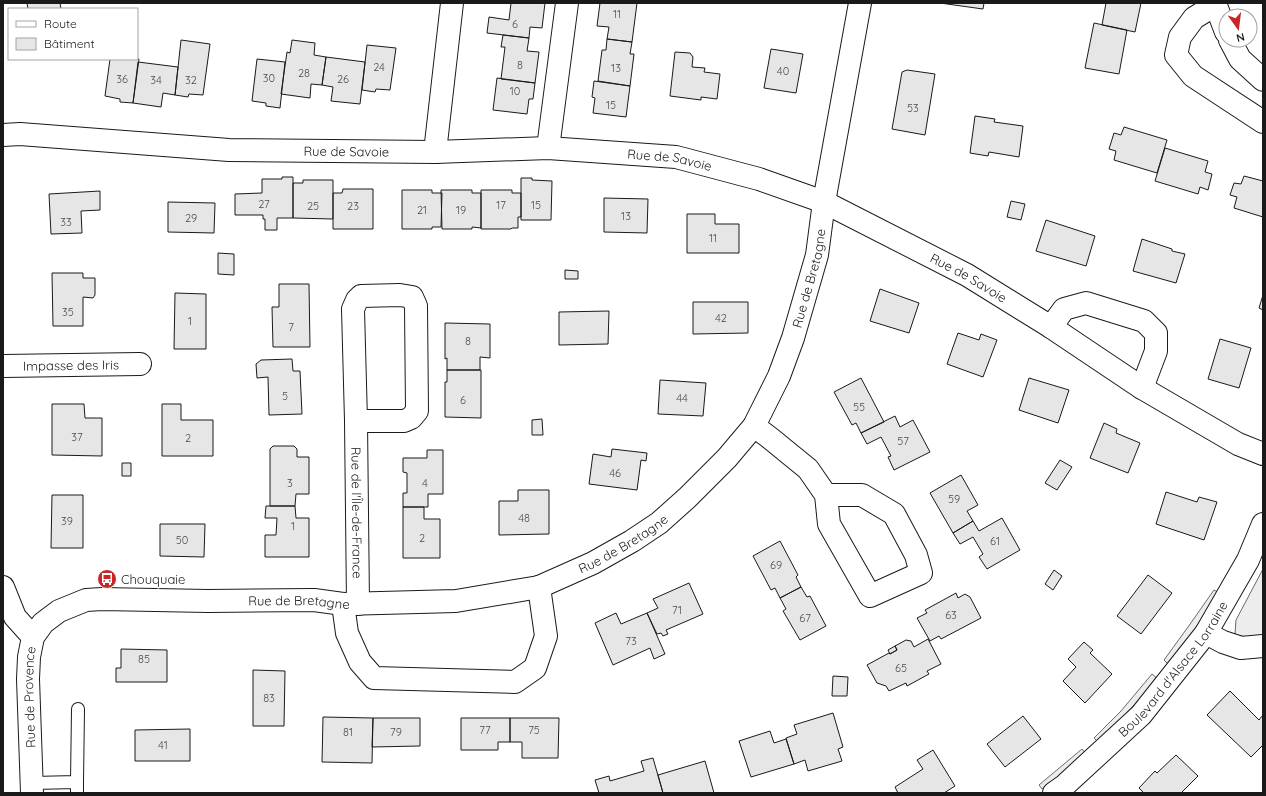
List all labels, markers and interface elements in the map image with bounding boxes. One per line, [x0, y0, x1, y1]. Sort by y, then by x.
house number: 11 [613, 7, 621, 21]
legend [8, 8, 138, 60]
north arrow [1218, 8, 1258, 48]
text: Route [44, 16, 77, 31]
house number: 6 [512, 17, 518, 31]
text: N [1235, 30, 1246, 45]
text: Bâtiment [44, 36, 94, 51]
house number: 8 [517, 58, 523, 72]
house number: 24 [373, 60, 385, 74]
house number: 13 [611, 61, 621, 75]
house number: 40 [777, 64, 789, 78]
house number: 28 [298, 66, 310, 80]
house number: 30 [263, 71, 275, 85]
house number: 36 [116, 72, 128, 86]
house number: 26 [337, 72, 349, 86]
house number: 34 [150, 73, 162, 87]
house number: 32 [185, 73, 197, 87]
house number: 10 [510, 84, 520, 98]
house number: 15 [606, 98, 616, 112]
house number: 53 [907, 101, 919, 115]
street label: Rue de Savoie [303, 143, 389, 160]
street label: Rue de Savoie [627, 146, 714, 174]
house number: 27 [258, 197, 270, 211]
house number: 17 [496, 198, 506, 212]
house number: 15 [531, 198, 541, 212]
house number: 25 [307, 199, 319, 213]
house number: 23 [347, 199, 359, 213]
house number: 21 [417, 203, 427, 217]
house number: 19 [456, 203, 466, 217]
house number: 13 [621, 209, 631, 223]
house number: 29 [185, 211, 197, 225]
house number: 33 [60, 215, 72, 229]
street label: Rue de Bretagne [788, 228, 828, 330]
house number: 11 [709, 231, 717, 245]
street label: Rue de Savoie [928, 250, 1010, 306]
house number: 35 [62, 305, 74, 319]
house number: 42 [715, 311, 727, 325]
house number: 1 [188, 314, 192, 328]
house number: 7 [288, 320, 294, 334]
house number: 8 [465, 334, 471, 348]
street label: Impasse des Iris [23, 356, 119, 374]
house number: 5 [282, 389, 288, 403]
house number: 44 [676, 391, 688, 405]
house number: 6 [460, 393, 466, 407]
house number: 55 [853, 400, 865, 414]
house number: 37 [71, 430, 83, 444]
house number: 2 [185, 431, 191, 445]
house number: 57 [897, 434, 909, 448]
street label: Rue de l'Île-de-France [348, 447, 366, 579]
house number: 46 [609, 466, 621, 480]
house number: 3 [287, 476, 293, 490]
house number: 4 [422, 476, 428, 490]
house number: 59 [948, 492, 960, 506]
house number: 48 [518, 511, 530, 525]
street label: Rue de Bretagne [576, 511, 671, 577]
house number: 39 [61, 514, 73, 528]
house number: 1 [291, 519, 295, 533]
house number: 2 [419, 531, 425, 545]
house number: 50 [176, 533, 188, 547]
house number: 61 [990, 534, 1000, 548]
house number: 69 [770, 558, 782, 572]
bus stop icon: Chouquaie [96, 568, 118, 590]
place label: Chouquaie [121, 571, 185, 587]
street label: Rue de Bretagne [248, 592, 350, 612]
street label: Boulevard d'Alsace Lorraine [1115, 598, 1231, 740]
house number: 71 [672, 603, 682, 617]
house number: 63 [945, 608, 957, 622]
house number: 67 [799, 611, 811, 625]
house number: 73 [625, 634, 637, 648]
street label: Rue de Provence [20, 645, 39, 748]
house number: 85 [138, 652, 150, 666]
house number: 65 [895, 661, 907, 675]
house number: 83 [263, 691, 275, 705]
house number: 77 [479, 723, 491, 737]
house number: 75 [528, 723, 540, 737]
house number: 81 [343, 725, 353, 739]
house number: 79 [390, 725, 402, 739]
house number: 41 [158, 738, 168, 752]

